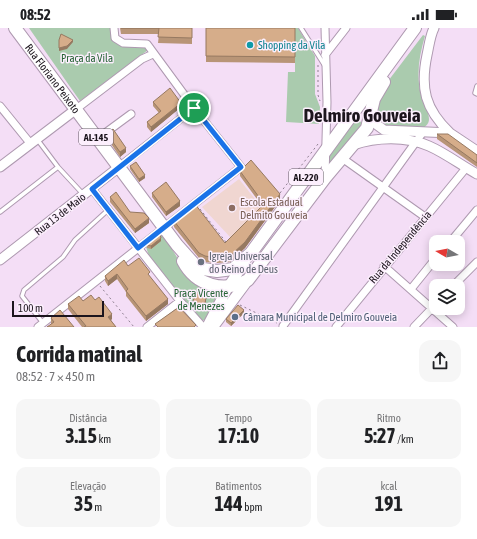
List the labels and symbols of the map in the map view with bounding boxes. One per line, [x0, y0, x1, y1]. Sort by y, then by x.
place label: Shopping da Vila [258, 39, 325, 51]
marker: Shopping da Vila [245, 40, 255, 50]
street label: Rua Floriano Peixoto [23, 41, 82, 115]
park label: Praça da Vila [61, 52, 113, 64]
pin [177, 91, 211, 125]
district label: Delmiro Gouveia [303, 104, 421, 126]
road number: AL-145 [79, 129, 113, 145]
road number: AL-220 [289, 169, 323, 185]
street label: Rua 13 de Maio [32, 190, 88, 238]
place label: Escola Estadual Delmito Gouveia [240, 196, 308, 221]
marker: Escola Estadual Delmito Gouveia [227, 203, 237, 213]
street label: Rua da Independência [366, 209, 434, 285]
north arrow [429, 235, 465, 271]
place label: Igreja Universal do Reino de Deus [209, 250, 278, 275]
marker: Igreja Universal do Reino de Deus [196, 257, 206, 267]
park label: Praça Vicente de Menezes [174, 287, 228, 312]
scale bar [12, 299, 104, 318]
place label: Câmara Municipal de Delmiro Gouveia [243, 311, 397, 323]
marker: Câmara Municipal de Delmiro Gouveia [230, 312, 240, 322]

